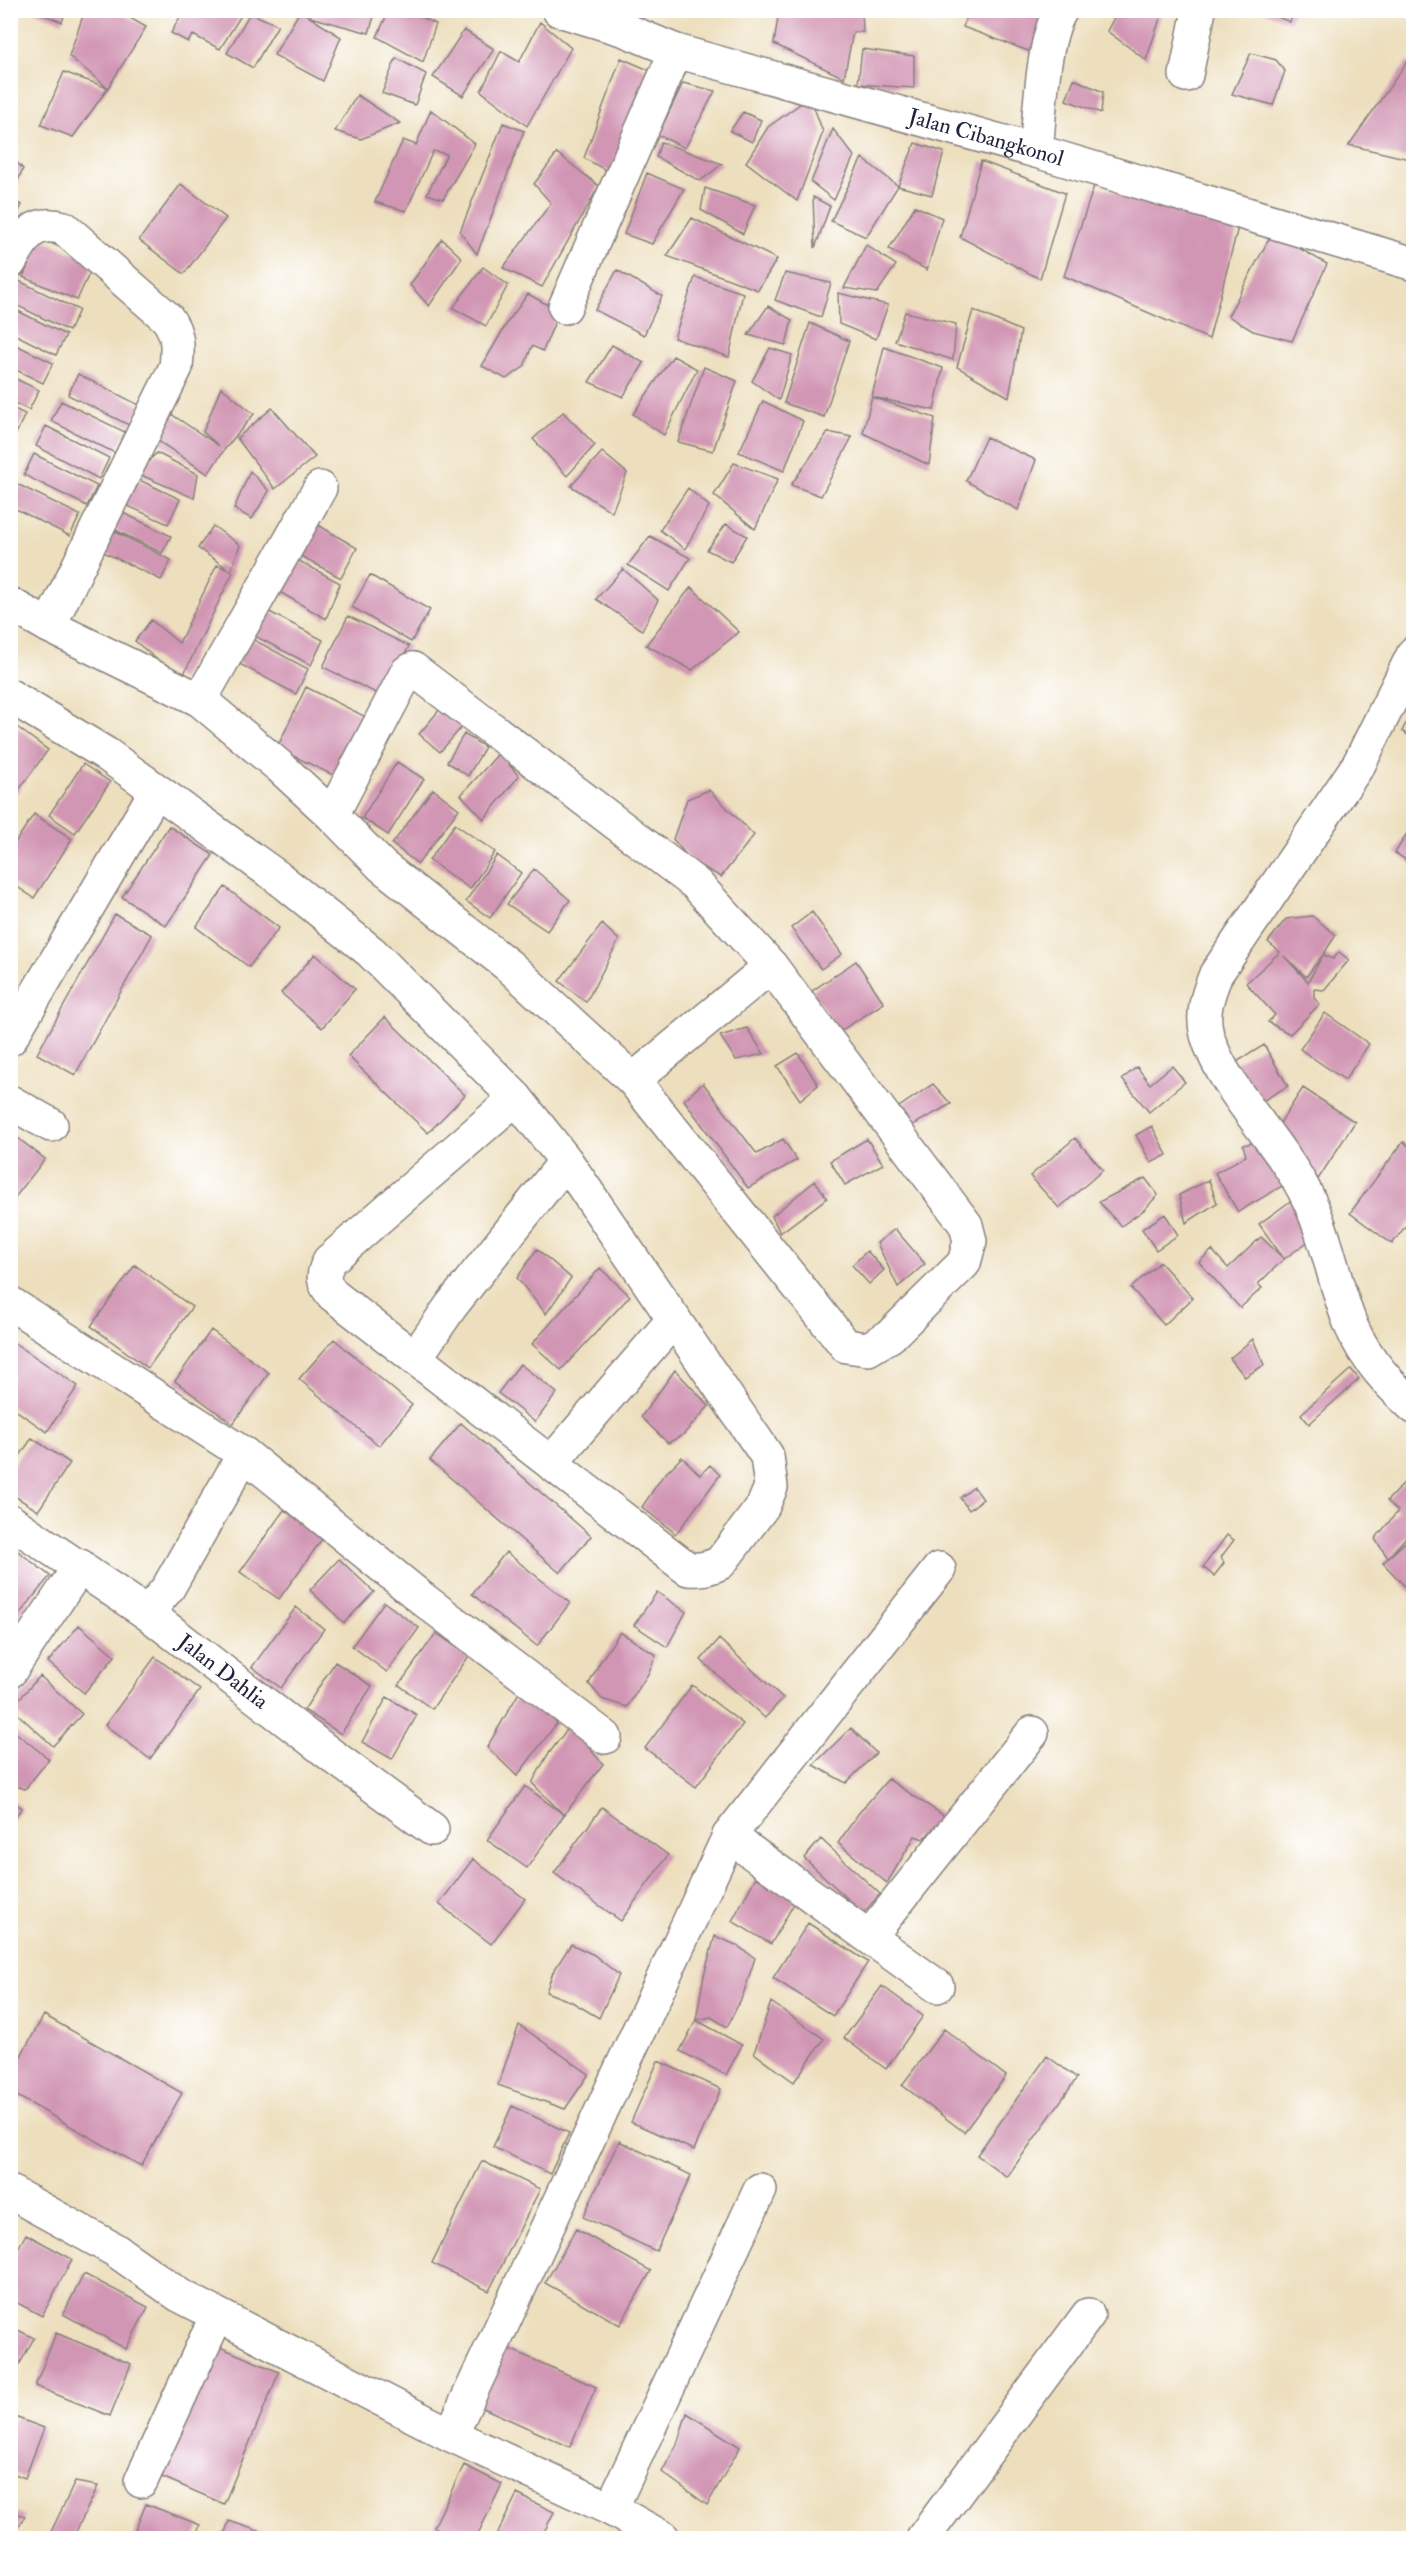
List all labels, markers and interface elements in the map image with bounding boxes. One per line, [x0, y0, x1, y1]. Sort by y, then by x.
street label: Jalan Cibangkonol [904, 102, 1067, 173]
street label: Jalan Dahlia [171, 1627, 275, 1716]

